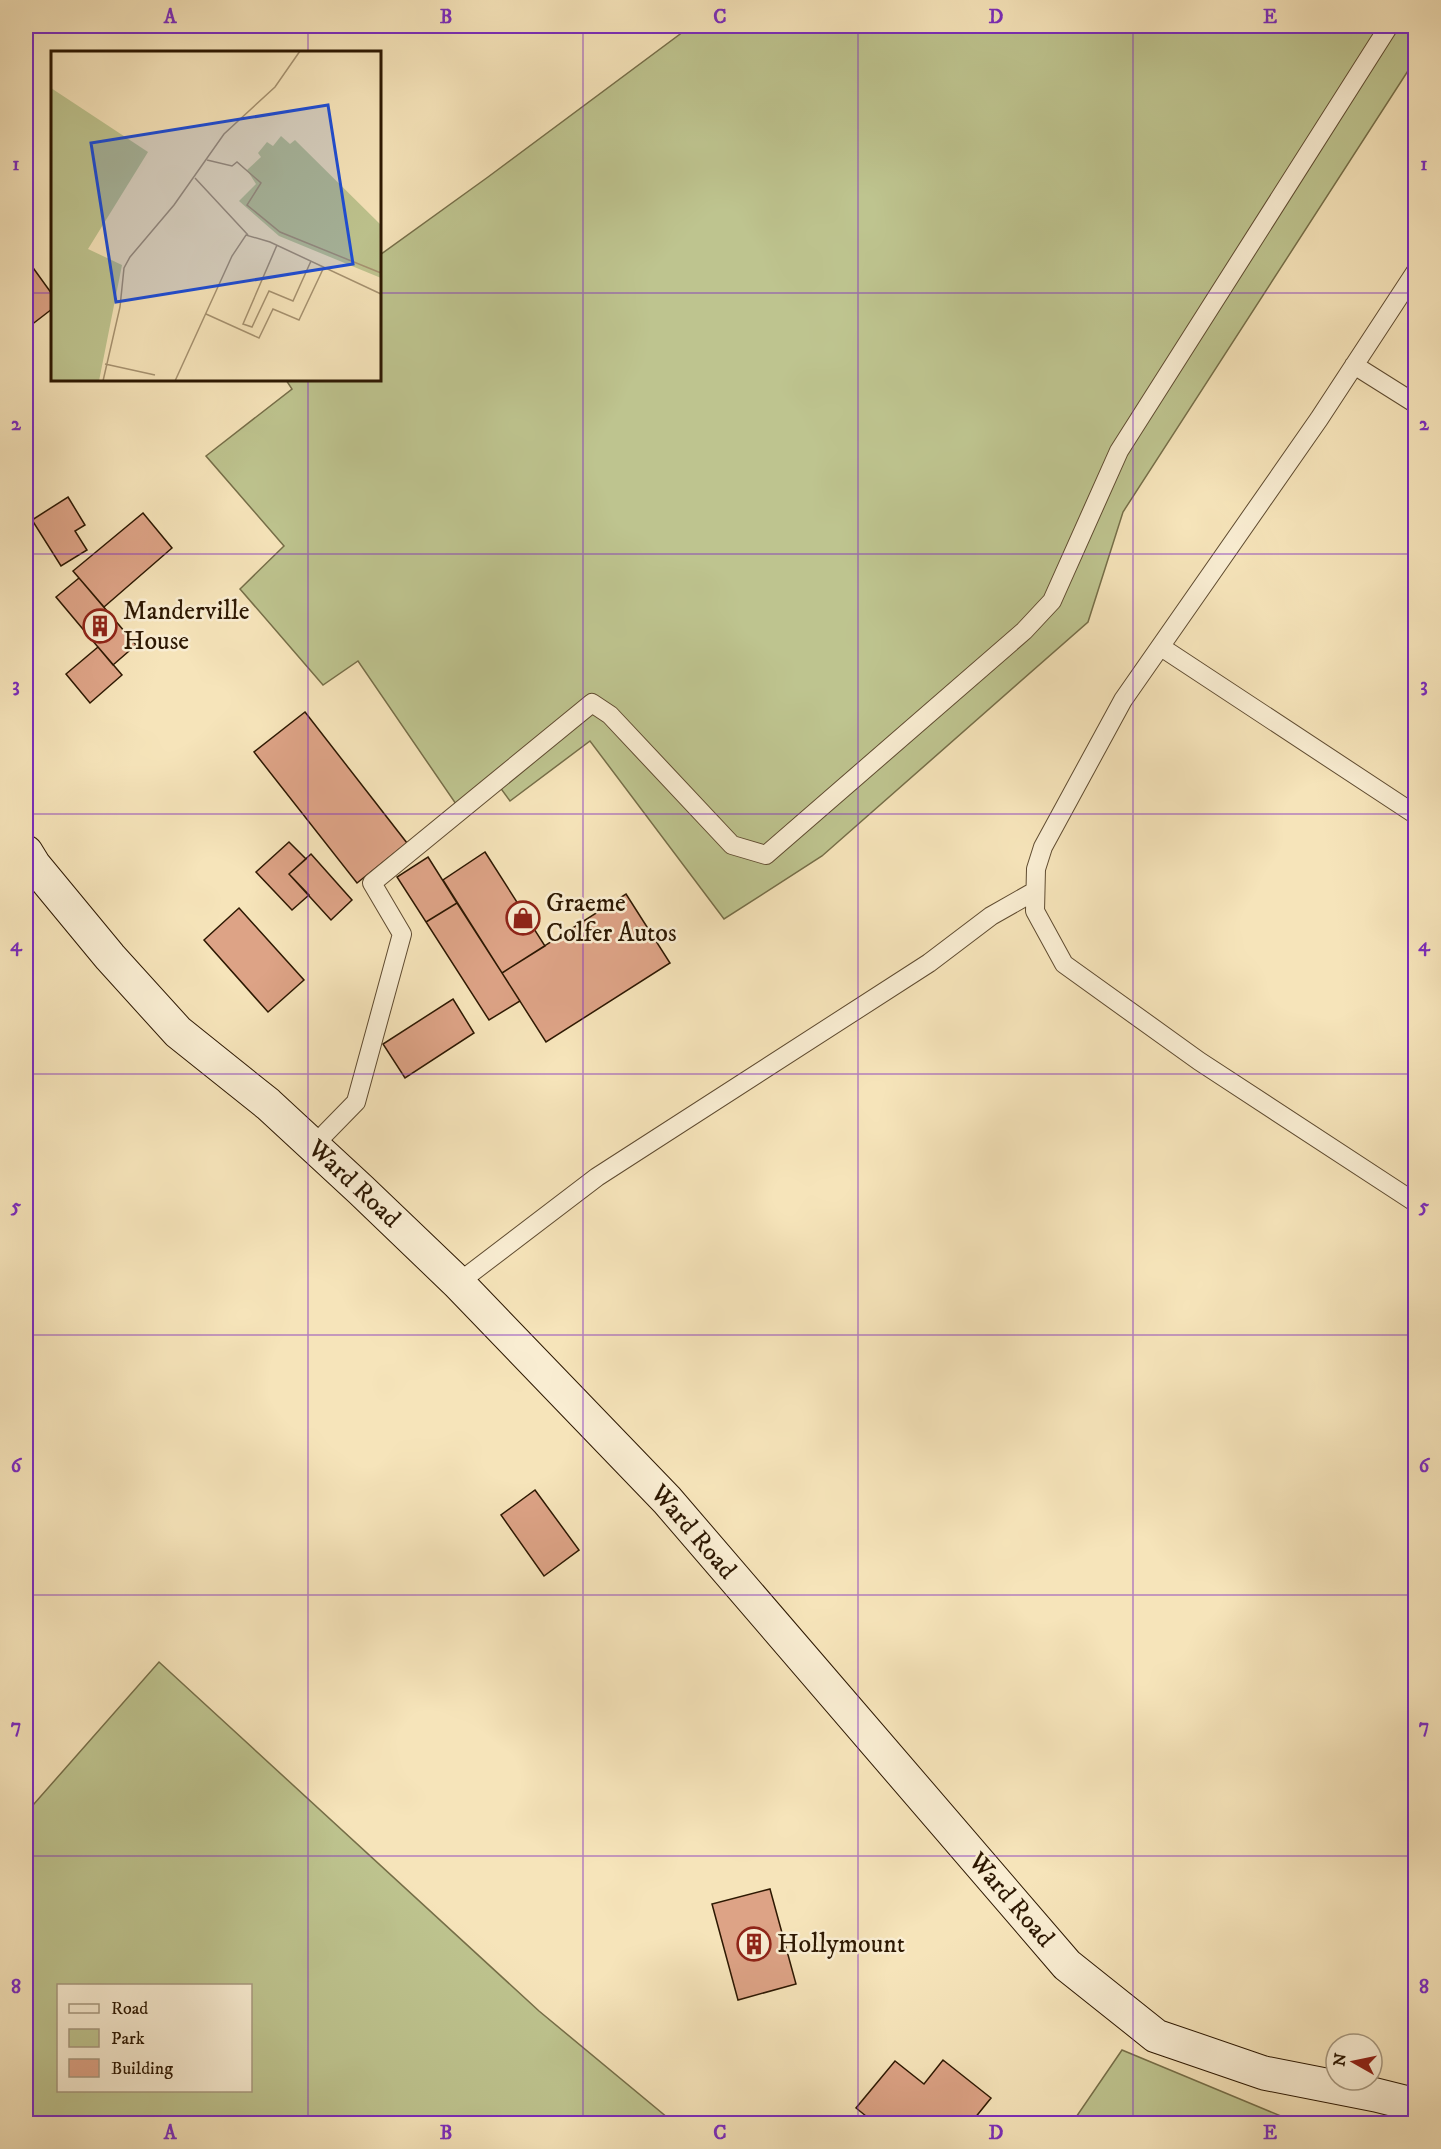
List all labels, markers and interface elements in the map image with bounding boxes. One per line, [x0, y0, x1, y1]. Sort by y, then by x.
text: A [163, 5, 178, 30]
text: B [440, 5, 452, 30]
text: C [713, 5, 727, 30]
text: D [989, 5, 1004, 30]
text: E [1263, 5, 1277, 30]
inset map [51, 51, 381, 381]
text: 1 [12, 152, 20, 177]
text: 1 [1420, 152, 1428, 177]
text: 2 [11, 412, 22, 437]
text: 2 [1419, 412, 1430, 437]
place label: Manderville House [123, 595, 250, 658]
building icon: Manderville House [82, 608, 118, 644]
text: 3 [12, 673, 20, 698]
text: 3 [1420, 673, 1428, 698]
place label: Graeme Colfer Autos [546, 887, 677, 950]
shop icon: Graeme Colfer Autos [505, 900, 541, 936]
text: 4 [10, 933, 23, 958]
text: 4 [1418, 933, 1431, 958]
street label: Ward Road [300, 1132, 407, 1235]
text: 5 [10, 1194, 21, 1219]
text: 5 [1418, 1194, 1429, 1219]
text: 6 [11, 1454, 23, 1479]
text: 6 [1419, 1454, 1431, 1479]
street label: Ward Road [642, 1477, 743, 1586]
text: 7 [11, 1714, 21, 1739]
text: 7 [1419, 1714, 1429, 1739]
street label: Ward Road [960, 1845, 1061, 1954]
building icon: Hollymount [736, 1926, 772, 1962]
place label: Hollymount [777, 1928, 905, 1961]
text: 8 [11, 1975, 21, 2000]
text: 8 [1419, 1975, 1429, 2000]
legend [57, 1984, 252, 2092]
text: Road [111, 1998, 148, 2020]
text: Park [111, 2028, 145, 2050]
north arrow [1324, 2032, 1384, 2092]
text: N [1329, 2052, 1351, 2068]
text: Building [111, 2058, 173, 2080]
text: A [163, 2121, 178, 2146]
text: B [440, 2121, 452, 2146]
text: C [713, 2121, 727, 2146]
text: D [989, 2121, 1004, 2146]
text: E [1263, 2121, 1277, 2146]

